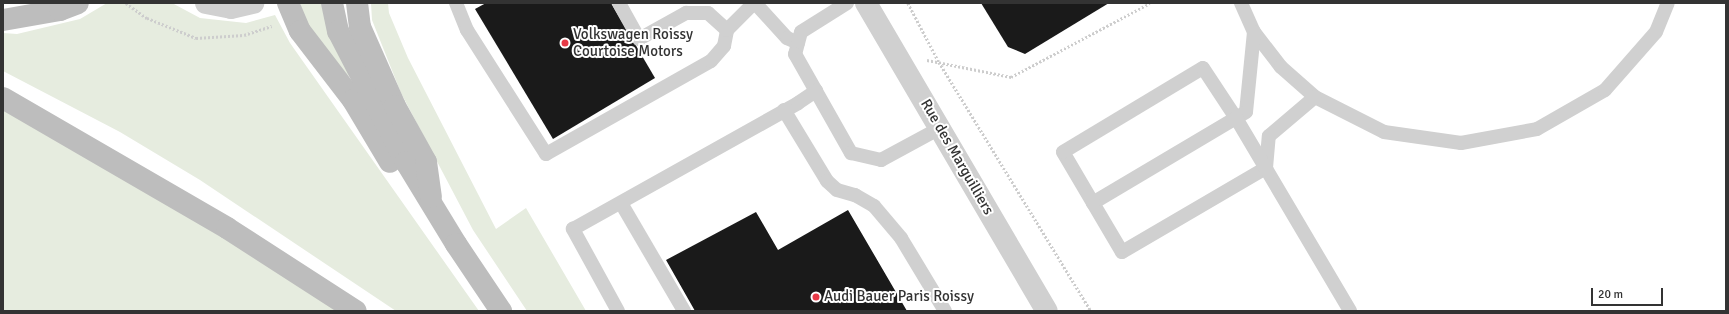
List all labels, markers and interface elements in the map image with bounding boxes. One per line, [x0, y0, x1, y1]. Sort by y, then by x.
place label: Volkswagen Roissy Courtoise Motors [573, 25, 693, 60]
marker: Volkswagen Roissy Courtoise Motors [560, 38, 570, 48]
street label: Rue des Marguilliers [917, 96, 997, 218]
scale bar [1593, 280, 1665, 306]
text: 20 m [1598, 287, 1623, 302]
place label: Audi Bauer Paris Roissy [824, 288, 974, 306]
marker: Audi Bauer Paris Roissy [811, 292, 821, 302]

